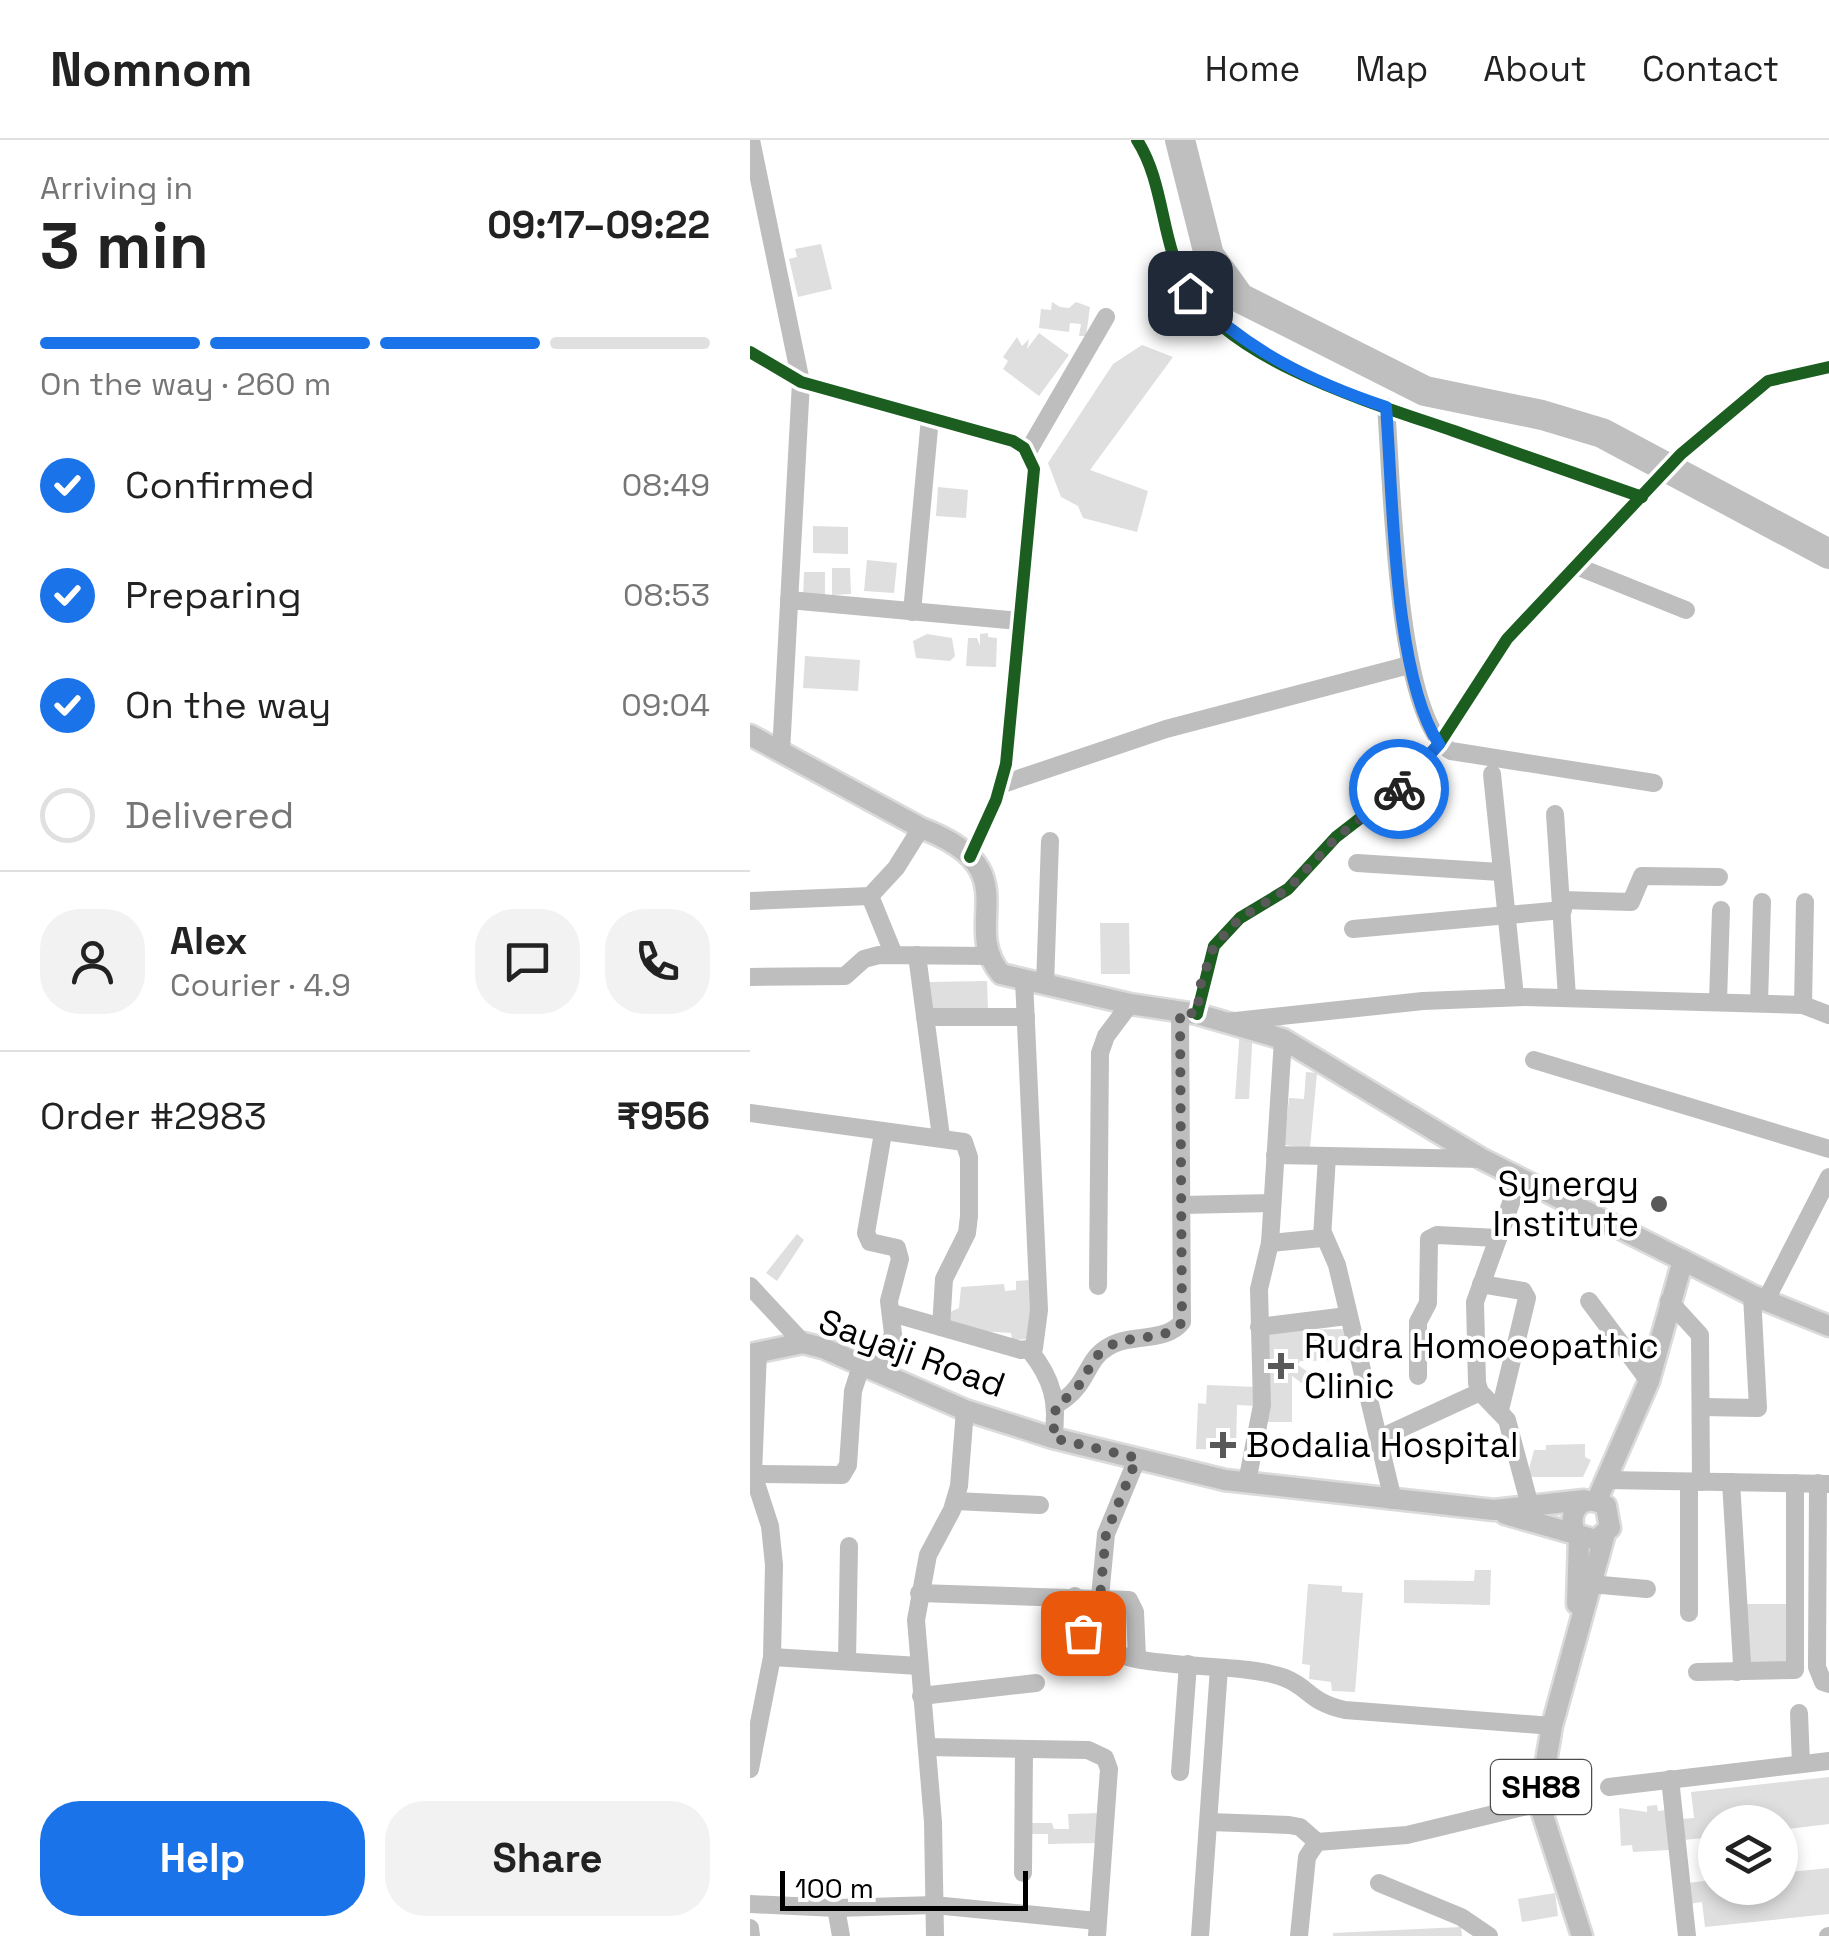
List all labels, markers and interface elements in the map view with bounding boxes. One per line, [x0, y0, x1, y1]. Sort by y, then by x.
text: Nomnom [50, 39, 252, 100]
text: Home [1205, 47, 1300, 91]
text: Map [1355, 47, 1428, 91]
text: About [1483, 47, 1587, 91]
text: Contact [1642, 47, 1779, 91]
text: Arriving in [40, 168, 193, 208]
text: 09:17–09:22 [487, 201, 710, 249]
text: 3 min [40, 204, 209, 287]
pin [1148, 251, 1233, 336]
icon: home [1163, 266, 1218, 321]
text: On the way · 260 m [40, 364, 331, 404]
icon: check [40, 458, 95, 513]
text: Confirmed [125, 461, 315, 509]
text: 08:49 [622, 465, 710, 505]
icon: check [40, 568, 95, 623]
text: Preparing [125, 571, 302, 619]
text: 08:53 [623, 575, 710, 615]
icon: check [40, 678, 95, 733]
text: On the way [125, 681, 331, 729]
text: 09:04 [621, 685, 710, 725]
courier [1349, 739, 1449, 839]
icon: bike [1372, 762, 1427, 817]
text: Delivered [125, 791, 294, 839]
button: person [40, 909, 145, 1014]
button: chat [475, 909, 580, 1014]
button: phone [605, 909, 710, 1014]
text: Alex [170, 917, 247, 965]
text: Courier · 4.9 [170, 965, 351, 1005]
text: Order #2983 [40, 1092, 267, 1140]
text: ₹956 [617, 1092, 710, 1140]
place label: Synergy Institute [1493, 1162, 1639, 1246]
marker: Synergy Institute [1648, 1193, 1670, 1215]
street label: Sayaji Road [813, 1299, 1011, 1407]
place label: Rudra Homoeopathic Clinic [1304, 1324, 1659, 1408]
marker: Rudra Homoeopathic Clinic [1268, 1353, 1294, 1379]
place label: Bodalia Hospital [1246, 1423, 1519, 1467]
marker: Bodalia Hospital [1210, 1432, 1236, 1458]
pin [1041, 1591, 1126, 1676]
icon: bag [1056, 1606, 1111, 1661]
road number: SH88 [1491, 1760, 1591, 1814]
button: Help [40, 1801, 365, 1916]
button: Share [385, 1801, 710, 1916]
map controls [1698, 1805, 1798, 1905]
button: layers [1698, 1805, 1798, 1905]
scale bar [780, 1866, 1028, 1910]
text: 100 m [795, 1870, 874, 1906]

